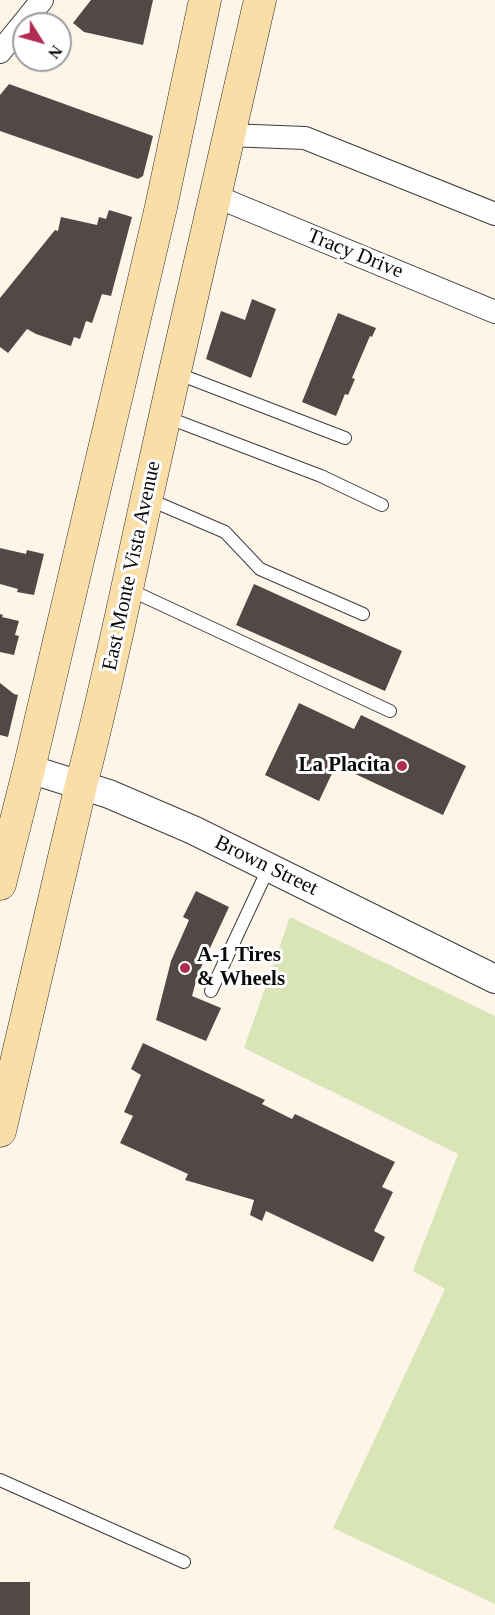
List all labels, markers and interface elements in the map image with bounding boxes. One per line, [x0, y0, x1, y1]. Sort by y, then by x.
north arrow [12, 12, 72, 72]
text: N [45, 42, 65, 62]
street label: Tracy Drive [303, 223, 407, 285]
street label: East Monte Vista Avenue [97, 459, 167, 673]
place label: La Placita [298, 753, 390, 779]
marker: La Placita [395, 759, 409, 773]
street label: Brown Street [210, 830, 322, 902]
place label: A-1 Tires & Wheels [197, 943, 285, 993]
marker: A-1 Tires & Wheels [178, 961, 192, 975]

